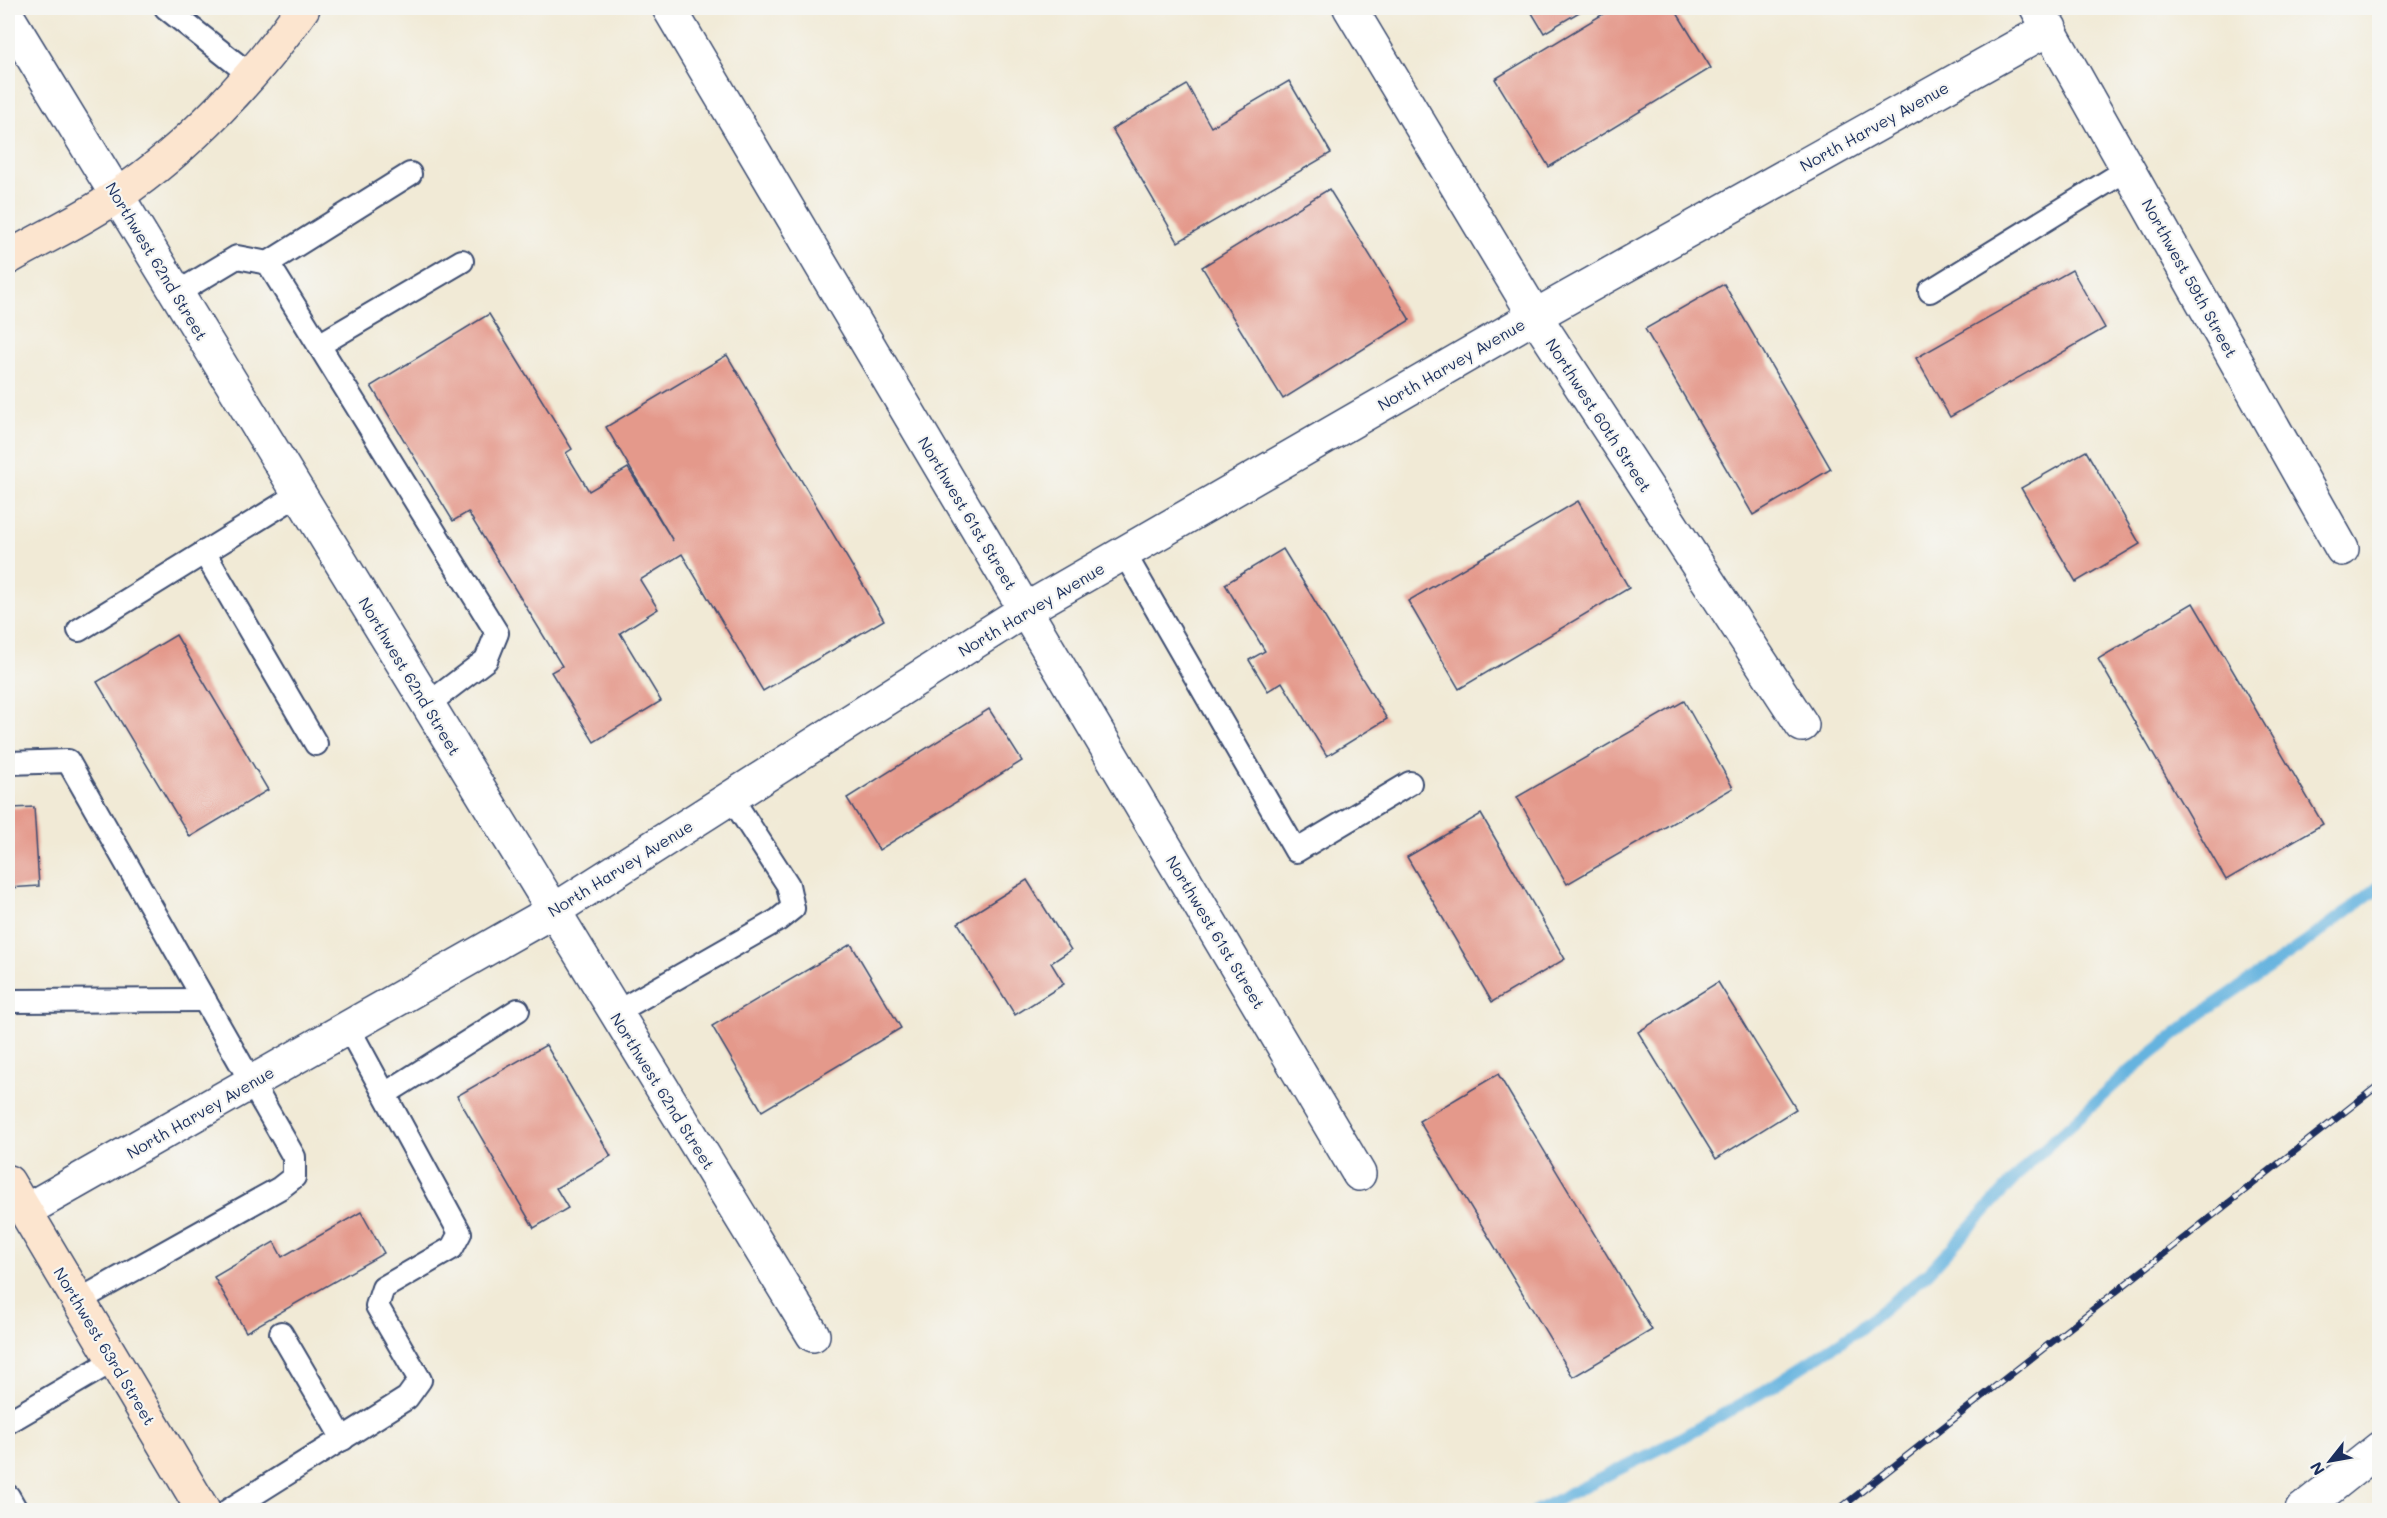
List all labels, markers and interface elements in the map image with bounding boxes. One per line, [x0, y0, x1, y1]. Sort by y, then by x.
street label: North Harvey Avenue [1796, 76, 1952, 176]
street label: Northwest 62nd Street [101, 178, 213, 344]
street label: Northwest 59th Street [2138, 195, 2242, 361]
street label: North Harvey Avenue [1373, 313, 1529, 415]
street label: Northwest 60th Street [1541, 334, 1657, 496]
street label: Northwest 61st Street [914, 432, 1022, 594]
street label: North Harvey Avenue [954, 557, 1108, 661]
street label: Northwest 62nd Street [354, 593, 466, 759]
street label: North Harvey Avenue [544, 815, 696, 921]
street label: Northwest 61st Street [1162, 851, 1270, 1013]
street label: Northwest 62nd Street [606, 1009, 720, 1173]
street label: North Harvey Avenue [122, 1061, 278, 1163]
street label: Northwest 63rd Street [49, 1263, 161, 1429]
north arrow [2300, 1431, 2360, 1491]
text: N [2305, 1458, 2329, 1480]

